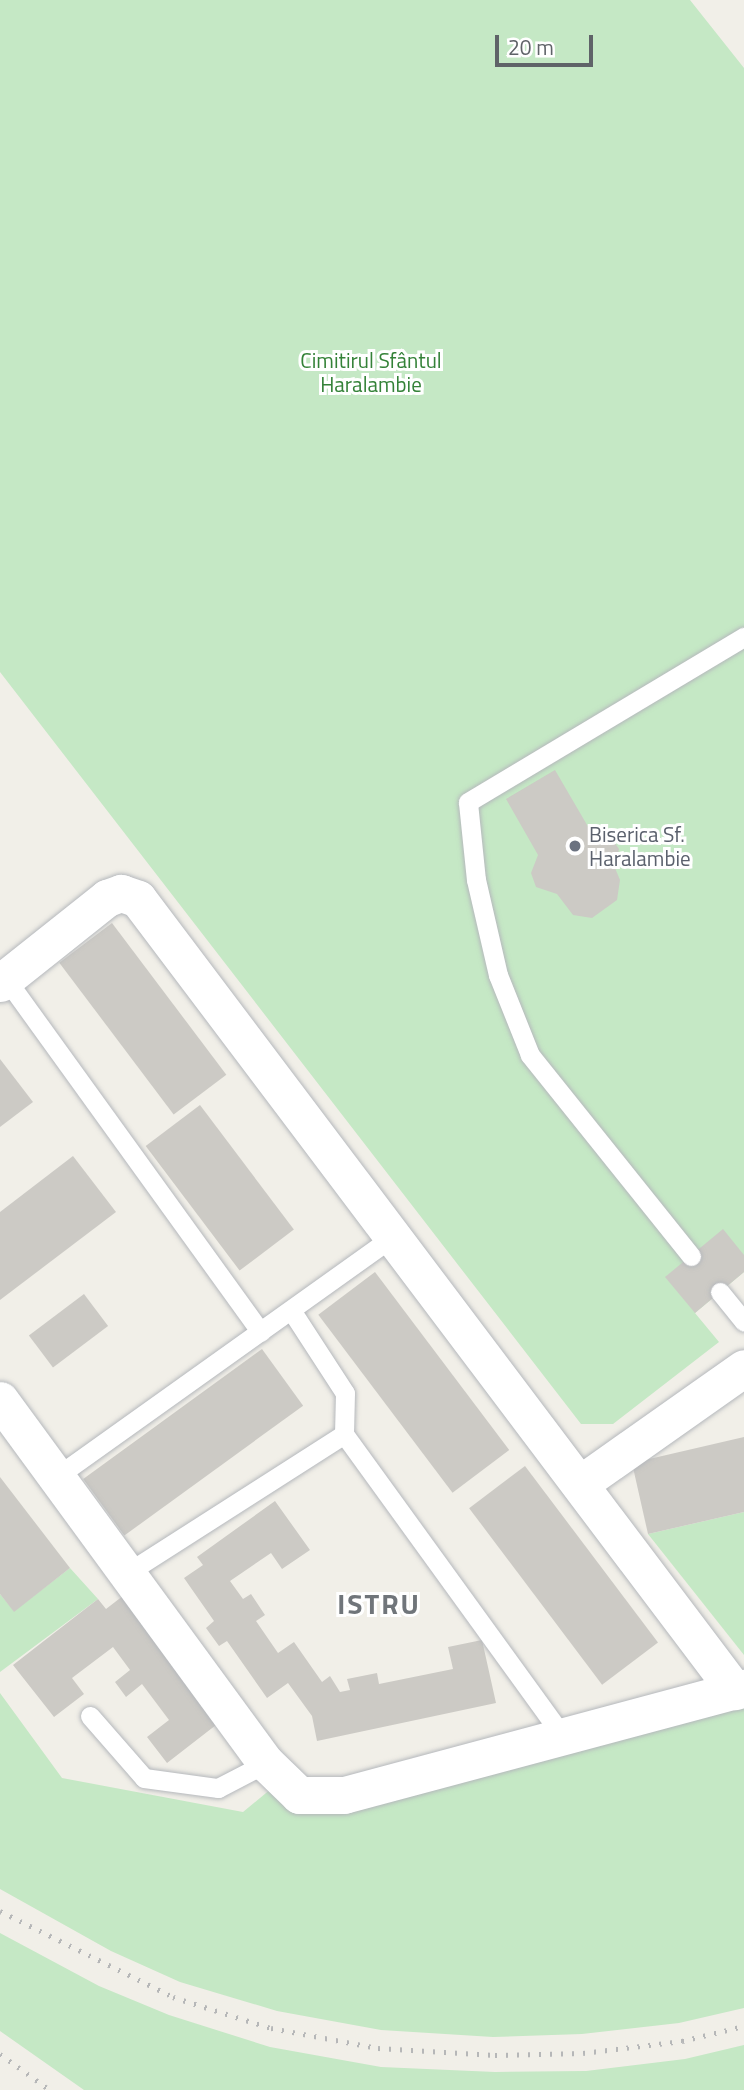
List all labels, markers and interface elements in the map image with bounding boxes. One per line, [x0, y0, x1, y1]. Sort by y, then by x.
scale bar [499, 21, 597, 65]
text: 20 m [508, 31, 554, 63]
park label: Cimitirul Sfântul Haralambie [300, 347, 442, 397]
place label: Biserica Sf. Haralambie [589, 821, 691, 871]
marker: Biserica Sf. Haralambie [567, 838, 583, 854]
district label: ISTRU [338, 1587, 420, 1621]

